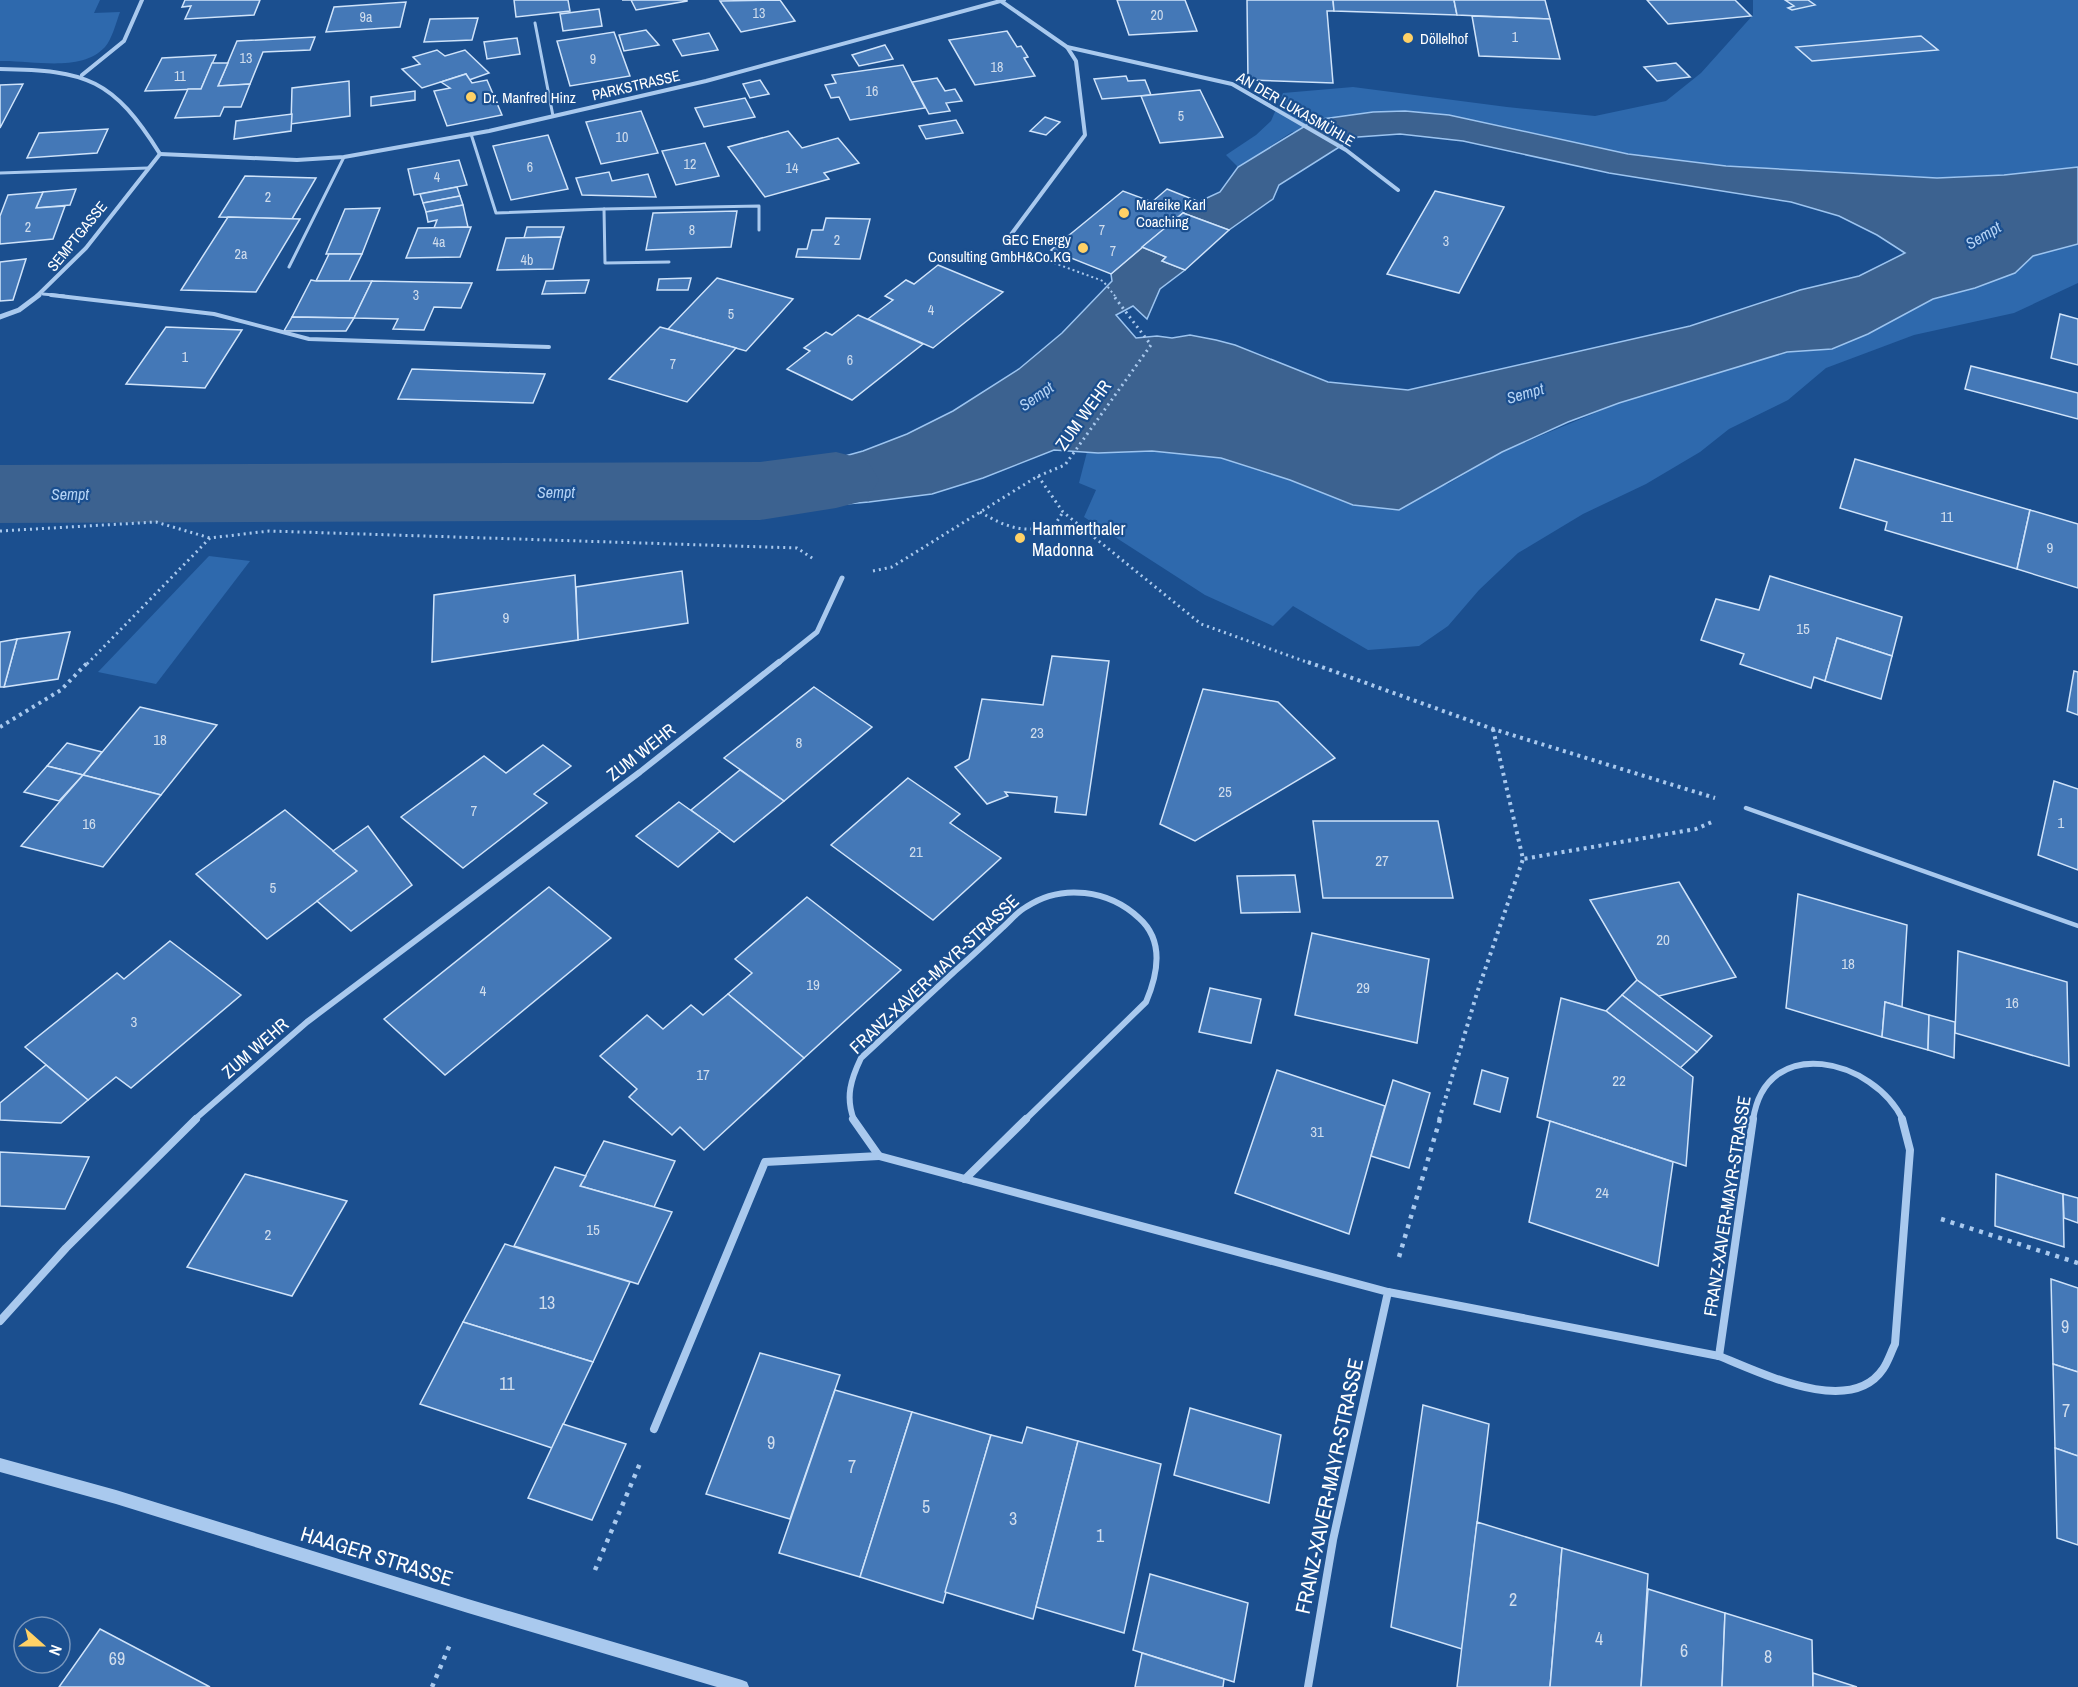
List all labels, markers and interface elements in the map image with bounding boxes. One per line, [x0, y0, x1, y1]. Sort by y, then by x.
house number: 13 [753, 4, 765, 22]
house number: 20 [1151, 6, 1163, 24]
house number: 9a [360, 8, 373, 26]
place label: Döllelhof [1420, 28, 1468, 49]
house number: 1 [1512, 28, 1519, 46]
marker: Döllelhof [1401, 31, 1415, 45]
house number: 13 [240, 49, 252, 67]
house number: 9 [590, 50, 596, 68]
house number: 18 [991, 58, 1003, 76]
street label: PARKSTRASSE [590, 65, 682, 105]
street label: AN DER LUKASMÜHLE [1232, 66, 1359, 151]
house number: 11 [174, 67, 187, 85]
house number: 16 [866, 82, 878, 100]
place label: Dr. Manfred Hinz [483, 87, 576, 108]
marker: Dr. Manfred Hinz [464, 90, 478, 104]
house number: 5 [1178, 107, 1184, 125]
house number: 10 [616, 128, 628, 146]
house number: 12 [684, 155, 696, 173]
house number: 6 [527, 158, 533, 176]
house number: 14 [786, 159, 799, 177]
house number: 4 [434, 168, 441, 186]
house number: 2 [265, 188, 271, 206]
place label: Mareike Karl Coaching [1136, 194, 1206, 232]
street label: SEMPTGASSE [42, 196, 112, 276]
marker: Mareike Karl Coaching [1117, 206, 1131, 220]
water label: Sempt [1961, 216, 2005, 254]
house number: 2 [25, 218, 31, 236]
house number: 8 [689, 221, 695, 239]
house number: 7 [1099, 221, 1105, 239]
place label: GEC Energy Consulting GmbH&Co.KG [928, 229, 1072, 267]
house number: 2 [834, 231, 840, 249]
house number: 3 [1443, 232, 1449, 250]
house number: 4a [433, 233, 446, 251]
marker: GEC Energy Consulting GmbH&Co.KG [1076, 241, 1090, 255]
house number: 7 [1110, 242, 1116, 260]
house number: 2a [235, 245, 248, 263]
house number: 4b [521, 251, 533, 269]
house number: 3 [413, 286, 419, 304]
house number: 4 [928, 301, 935, 319]
house number: 5 [728, 305, 734, 323]
house number: 1 [182, 348, 189, 366]
house number: 6 [847, 351, 853, 369]
house number: 7 [670, 355, 676, 373]
street label: ZUM WEHR [1049, 375, 1117, 455]
water label: Sempt [1014, 376, 1058, 416]
water label: Sempt [1504, 377, 1547, 409]
water label: Sempt [537, 481, 575, 503]
water label: Sempt [51, 483, 89, 505]
house number: 11 [1941, 506, 1954, 527]
place label: Hammerthaler Madonna [1032, 516, 1126, 562]
marker: Hammerthaler Madonna [1013, 531, 1027, 545]
house number: 9 [2047, 537, 2054, 558]
house number: 9 [503, 607, 510, 628]
house number: 15 [1796, 618, 1810, 639]
street label: ZUM WEHR [601, 717, 681, 787]
house number: 23 [1030, 722, 1044, 743]
house number: 18 [153, 729, 167, 750]
house number: 8 [796, 732, 803, 753]
house number: 25 [1218, 781, 1232, 802]
house number: 7 [471, 800, 478, 821]
house number: 1 [2058, 812, 2065, 833]
house number: 16 [82, 813, 96, 834]
house number: 21 [909, 841, 923, 862]
house number: 27 [1375, 850, 1389, 871]
house number: 5 [270, 877, 277, 898]
street label: FRANZ-XAVER-MAYR-STRASSE [844, 889, 1024, 1059]
house number: 20 [1656, 929, 1670, 950]
house number: 18 [1841, 953, 1855, 974]
house number: 19 [806, 974, 820, 995]
house number: 29 [1356, 977, 1370, 998]
house number: 4 [480, 980, 487, 1001]
house number: 16 [2005, 992, 2019, 1013]
house number: 3 [131, 1011, 138, 1032]
street label: ZUM WEHR [216, 1012, 294, 1084]
house number: 17 [696, 1064, 710, 1085]
house number: 22 [1612, 1070, 1626, 1091]
street label: FRANZ-XAVER-MAYR-STRASSE [1697, 1094, 1757, 1318]
house number: 31 [1310, 1121, 1324, 1142]
house number: 24 [1595, 1182, 1609, 1203]
house number: 15 [586, 1219, 600, 1240]
house number: 2 [265, 1224, 272, 1245]
house number: 13 [539, 1290, 555, 1315]
house number: 9 [2061, 1314, 2069, 1339]
street label: FRANZ-XAVER-MAYR-STRASSE [1288, 1356, 1370, 1616]
house number: 11 [499, 1371, 515, 1396]
house number: 7 [2062, 1398, 2070, 1423]
house number: 9 [767, 1430, 775, 1455]
house number: 7 [848, 1454, 856, 1479]
house number: 5 [922, 1494, 930, 1519]
house number: 3 [1009, 1506, 1017, 1531]
street label: HAAGER STRASSE [297, 1519, 457, 1593]
house number: 1 [1096, 1523, 1105, 1548]
house number: 2 [1509, 1587, 1517, 1612]
north arrow [12, 1615, 72, 1675]
house number: 4 [1595, 1626, 1603, 1651]
house number: 6 [1680, 1638, 1688, 1663]
text: N [44, 1642, 68, 1659]
house number: 8 [1764, 1644, 1772, 1669]
house number: 69 [109, 1646, 125, 1671]

